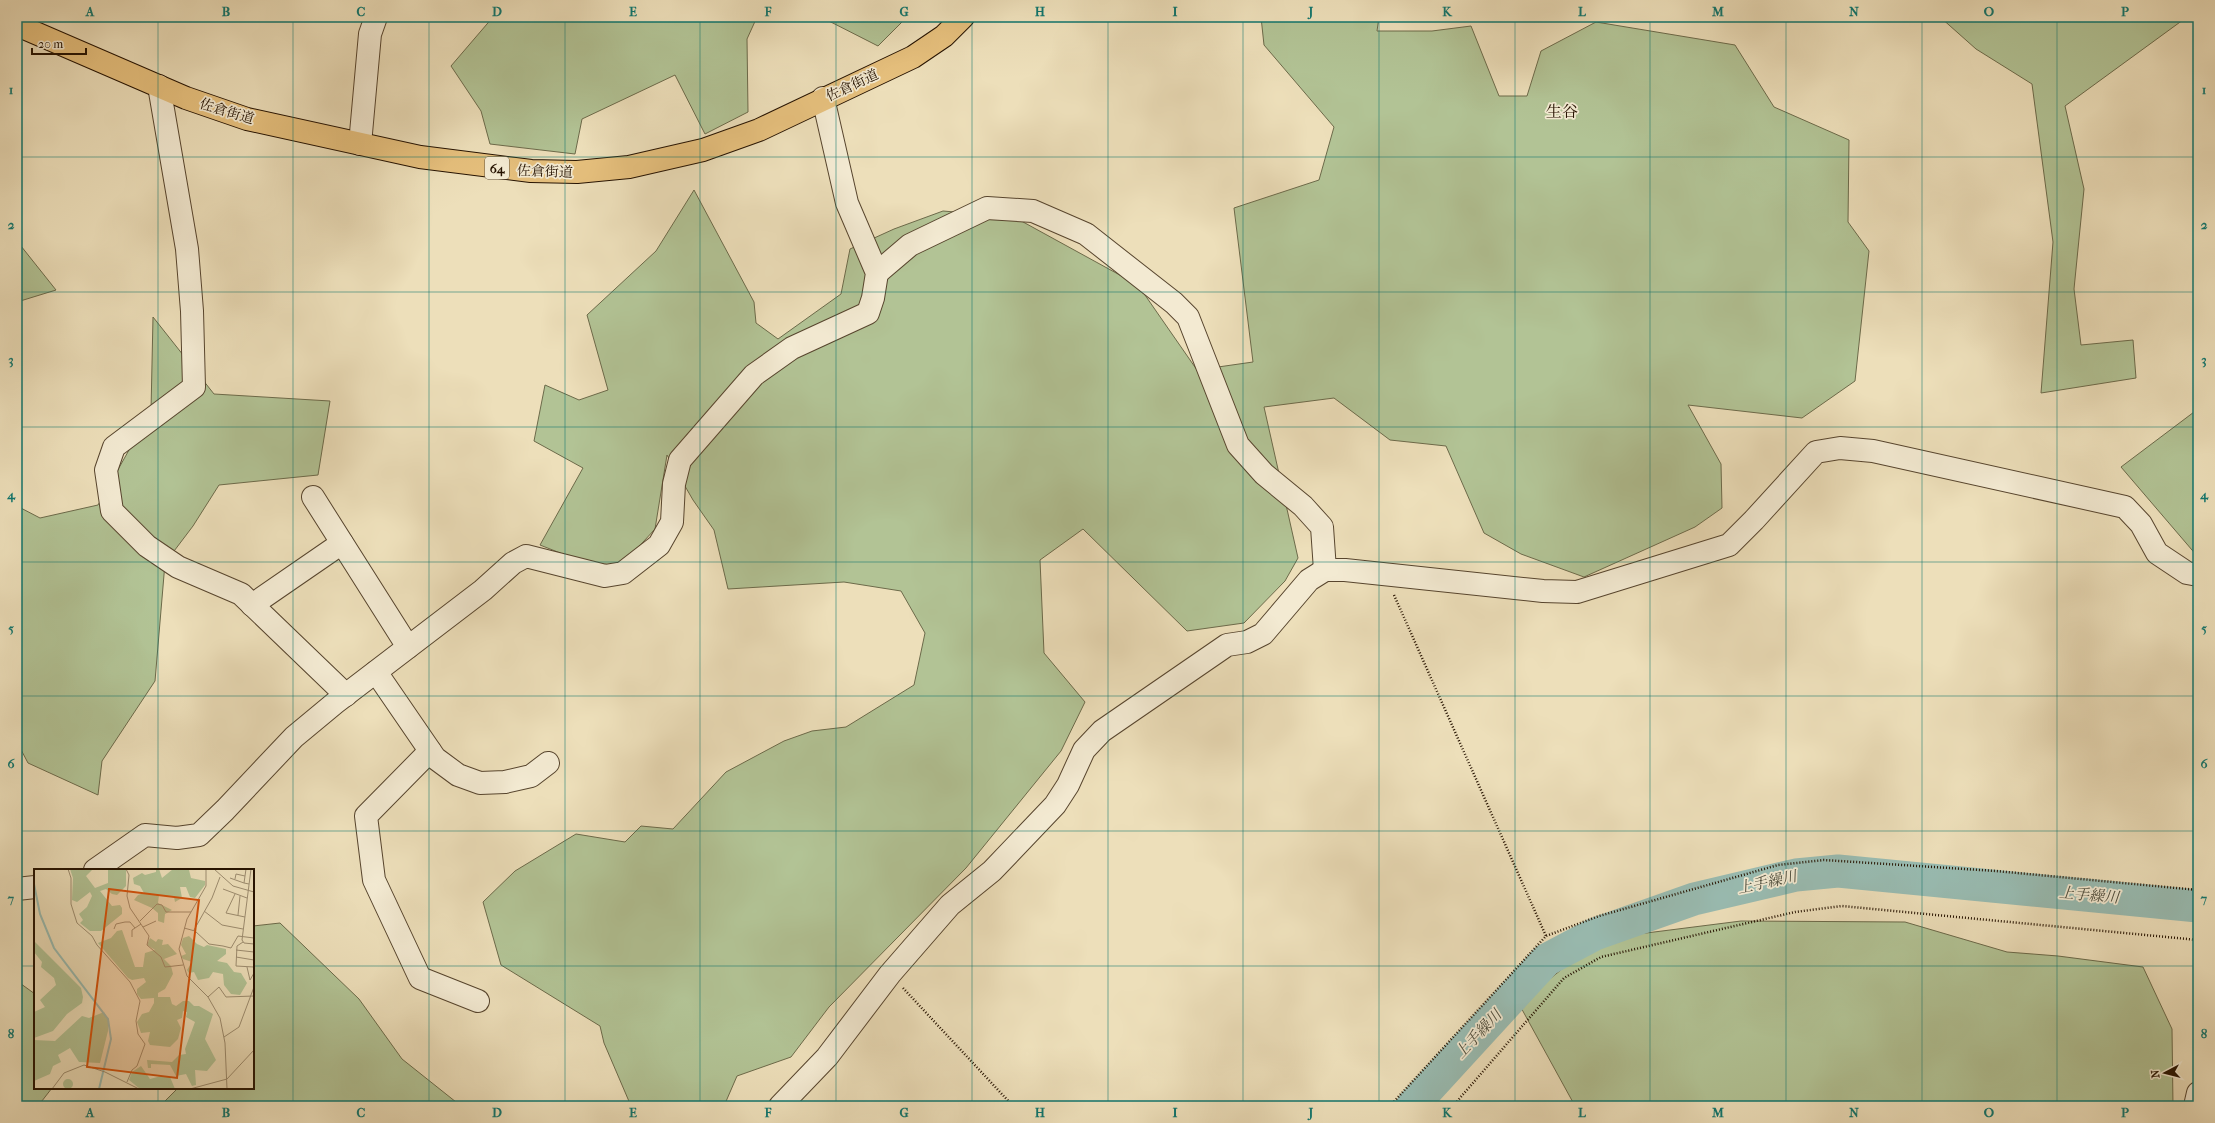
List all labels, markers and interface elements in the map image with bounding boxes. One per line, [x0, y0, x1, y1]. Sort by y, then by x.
text: A [85, 4, 95, 19]
text: B [222, 4, 231, 19]
text: C [357, 4, 366, 19]
text: D [492, 4, 502, 19]
text: E [629, 4, 637, 19]
text: F [764, 4, 772, 19]
text: G [899, 4, 909, 19]
text: H [1035, 4, 1046, 19]
text: I [1172, 4, 1178, 19]
text: J [1307, 4, 1314, 20]
text: K [1442, 4, 1453, 19]
text: L [1578, 4, 1587, 19]
text: M [1711, 4, 1724, 19]
text: N [1849, 4, 1859, 19]
text: O [1984, 4, 1994, 19]
text: P [2121, 4, 2129, 19]
scale bar [32, 30, 86, 56]
text: 20 m [38, 37, 63, 51]
street label: 佐倉街道 [823, 66, 881, 105]
text: 1 [9, 82, 14, 97]
text: 1 [2202, 82, 2207, 97]
street label: 佐倉街道 [198, 95, 256, 128]
district label: 生谷 [1546, 102, 1578, 121]
road number: 64 [485, 157, 509, 179]
street label: 佐倉街道 [517, 162, 573, 181]
text: 2 [8, 217, 15, 232]
text: 2 [2201, 217, 2208, 232]
text: 3 [8, 352, 14, 368]
text: 3 [2201, 352, 2207, 368]
text: 4 [6, 487, 16, 503]
text: 4 [2199, 487, 2209, 503]
text: 5 [8, 621, 14, 636]
text: 5 [2201, 621, 2207, 636]
text: 6 [7, 756, 15, 771]
text: 6 [2200, 756, 2208, 771]
water label: 上手繰川 [1736, 867, 1800, 897]
inset map [34, 869, 254, 1089]
water label: 上手繰川 [2058, 883, 2122, 907]
text: 7 [7, 891, 15, 906]
text: 7 [2200, 891, 2208, 906]
water label: 上手繰川 [1451, 1004, 1506, 1062]
text: 8 [8, 1026, 15, 1041]
text: 8 [2201, 1026, 2208, 1041]
north arrow [2145, 1053, 2185, 1093]
text: N [2149, 1069, 2163, 1079]
text: A [85, 1105, 95, 1120]
text: B [222, 1105, 231, 1120]
text: C [357, 1105, 366, 1120]
text: D [492, 1105, 502, 1120]
text: E [629, 1105, 637, 1120]
text: F [764, 1105, 772, 1120]
text: G [899, 1105, 909, 1120]
text: H [1035, 1105, 1046, 1120]
text: I [1172, 1105, 1178, 1120]
text: J [1307, 1105, 1314, 1121]
text: K [1442, 1105, 1453, 1120]
text: L [1578, 1105, 1587, 1120]
text: M [1711, 1105, 1724, 1120]
text: N [1849, 1105, 1859, 1120]
text: O [1984, 1105, 1994, 1120]
text: P [2121, 1105, 2129, 1120]

